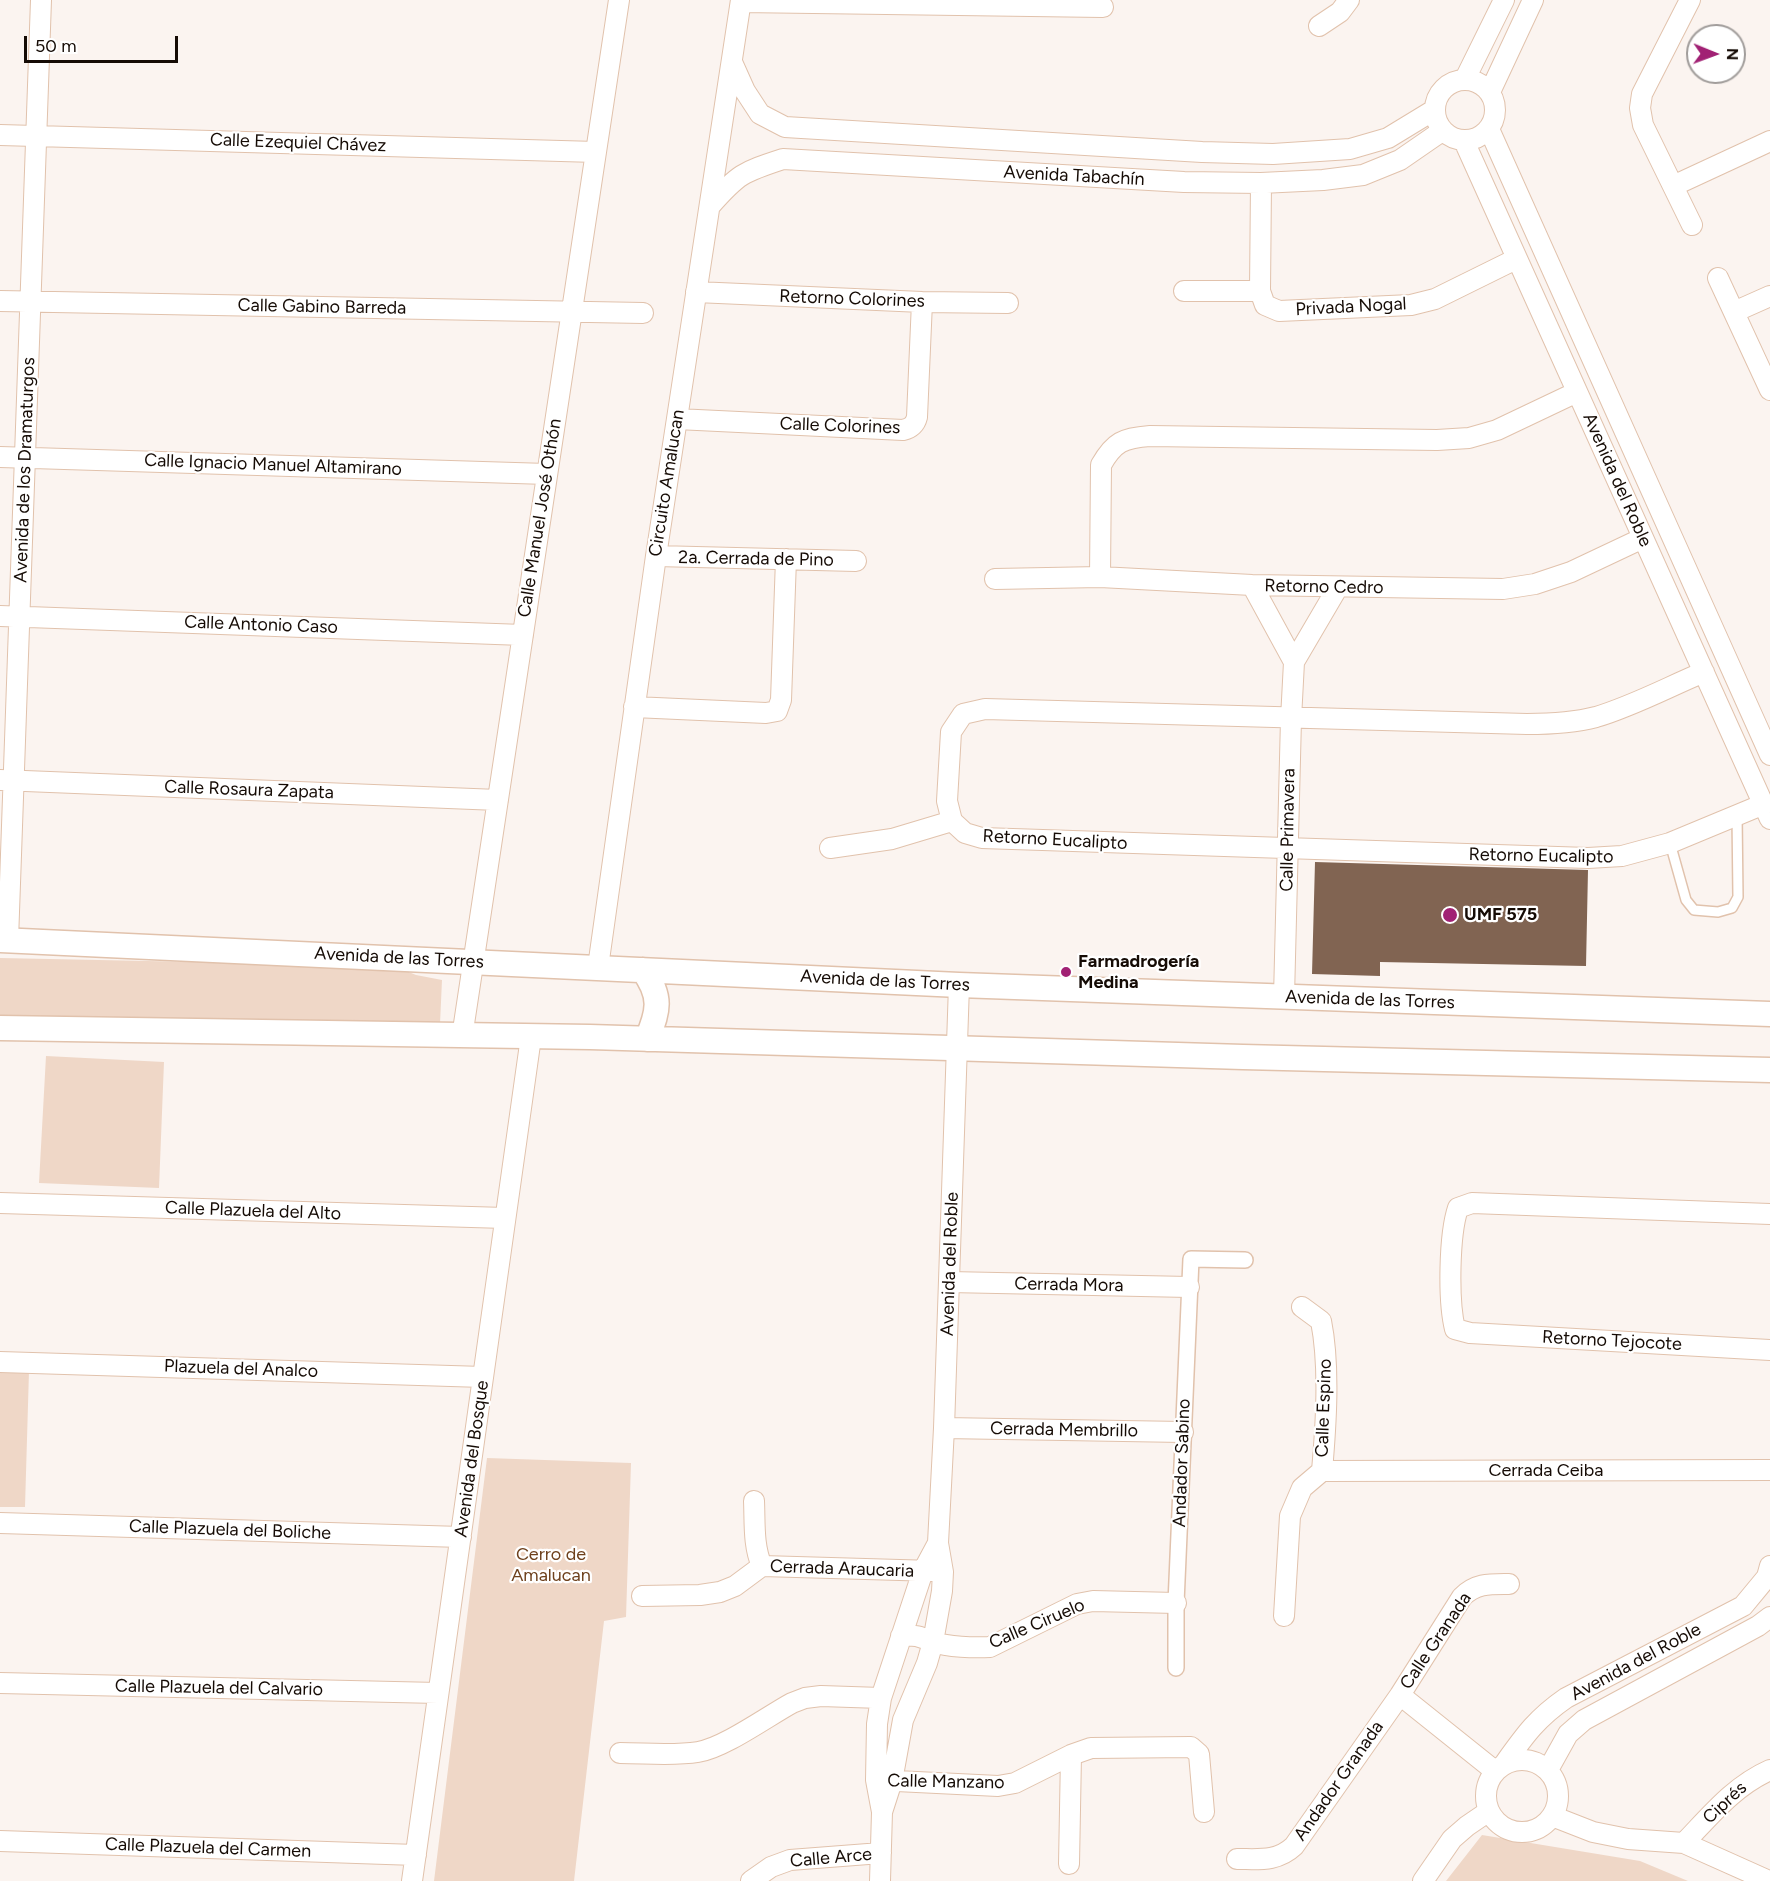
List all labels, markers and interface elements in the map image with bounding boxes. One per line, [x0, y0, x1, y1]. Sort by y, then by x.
scale bar [27, 24, 182, 62]
north arrow [1686, 24, 1746, 84]
text: 50 m [35, 35, 77, 57]
text: N [1723, 48, 1742, 61]
street label: Calle Ezequiel Chávez [209, 129, 387, 157]
street label: Avenida Tabachín [1003, 162, 1145, 190]
street label: Retorno Colorines [779, 286, 925, 312]
street label: Privada Nogal [1295, 293, 1407, 321]
street label: Calle Gabino Barreda [237, 295, 407, 319]
street label: Avenida de los Dramaturgos [10, 357, 40, 583]
street label: Circuito Amalucan [645, 408, 689, 558]
street label: Avenida del Roble [1578, 410, 1656, 550]
street label: Calle Colorines [779, 413, 901, 439]
street label: Calle Manuel José Othón [514, 417, 566, 619]
street label: Calle Ignacio Manuel Altamirano [144, 450, 402, 480]
street label: 2a. Cerrada de Pino [678, 547, 834, 571]
street label: Retorno Cedro [1264, 575, 1384, 599]
street label: Calle Antonio Caso [184, 612, 338, 638]
street label: Calle Primavera [1276, 768, 1300, 892]
street label: Calle Rosaura Zapata [164, 776, 334, 804]
street label: Retorno Eucalipto [982, 825, 1128, 855]
street label: Retorno Eucalipto [1468, 844, 1614, 868]
place label: UMF 575 [1464, 904, 1537, 926]
marker: UMF 575 [1441, 906, 1459, 924]
street label: Avenida de las Torres [314, 943, 484, 973]
place label: Farmadrogería Medina [1078, 951, 1199, 994]
marker: Farmadrogería Medina [1059, 965, 1073, 979]
street label: Avenida de las Torres [800, 966, 970, 996]
street label: Avenida de las Torres [1285, 986, 1455, 1014]
street label: Avenida del Roble [937, 1192, 963, 1336]
street label: Calle Plazuela del Alto [165, 1197, 341, 1225]
street label: Cerrada Mora [1014, 1273, 1124, 1297]
street label: Retorno Tejocote [1542, 1327, 1682, 1355]
street label: Plazuela del Analco [164, 1356, 318, 1382]
street label: Calle Espino [1311, 1358, 1337, 1458]
street label: Avenida del Bosque [450, 1379, 494, 1539]
street label: Andador Sabino [1169, 1398, 1195, 1528]
street label: Cerrada Membrillo [990, 1418, 1138, 1442]
street label: Cerrada Ceiba [1488, 1460, 1604, 1482]
street label: Calle Plazuela del Boliche [129, 1516, 331, 1544]
park label: Cerro de Amalucan [511, 1544, 591, 1586]
street label: Cerrada Araucaria [770, 1556, 914, 1582]
street label: Calle Granada [1396, 1588, 1476, 1694]
street label: Calle Ciruelo [986, 1594, 1088, 1654]
street label: Avenida del Roble [1567, 1619, 1705, 1705]
street label: Calle Plazuela del Calvario [115, 1675, 323, 1701]
street label: Andador Granada [1290, 1717, 1388, 1845]
street label: Calle Manzano [887, 1770, 1005, 1794]
street label: Ciprés [1699, 1777, 1751, 1829]
street label: Calle Plazuela del Carmen [104, 1834, 312, 1862]
street label: Calle Arce [789, 1844, 873, 1872]

